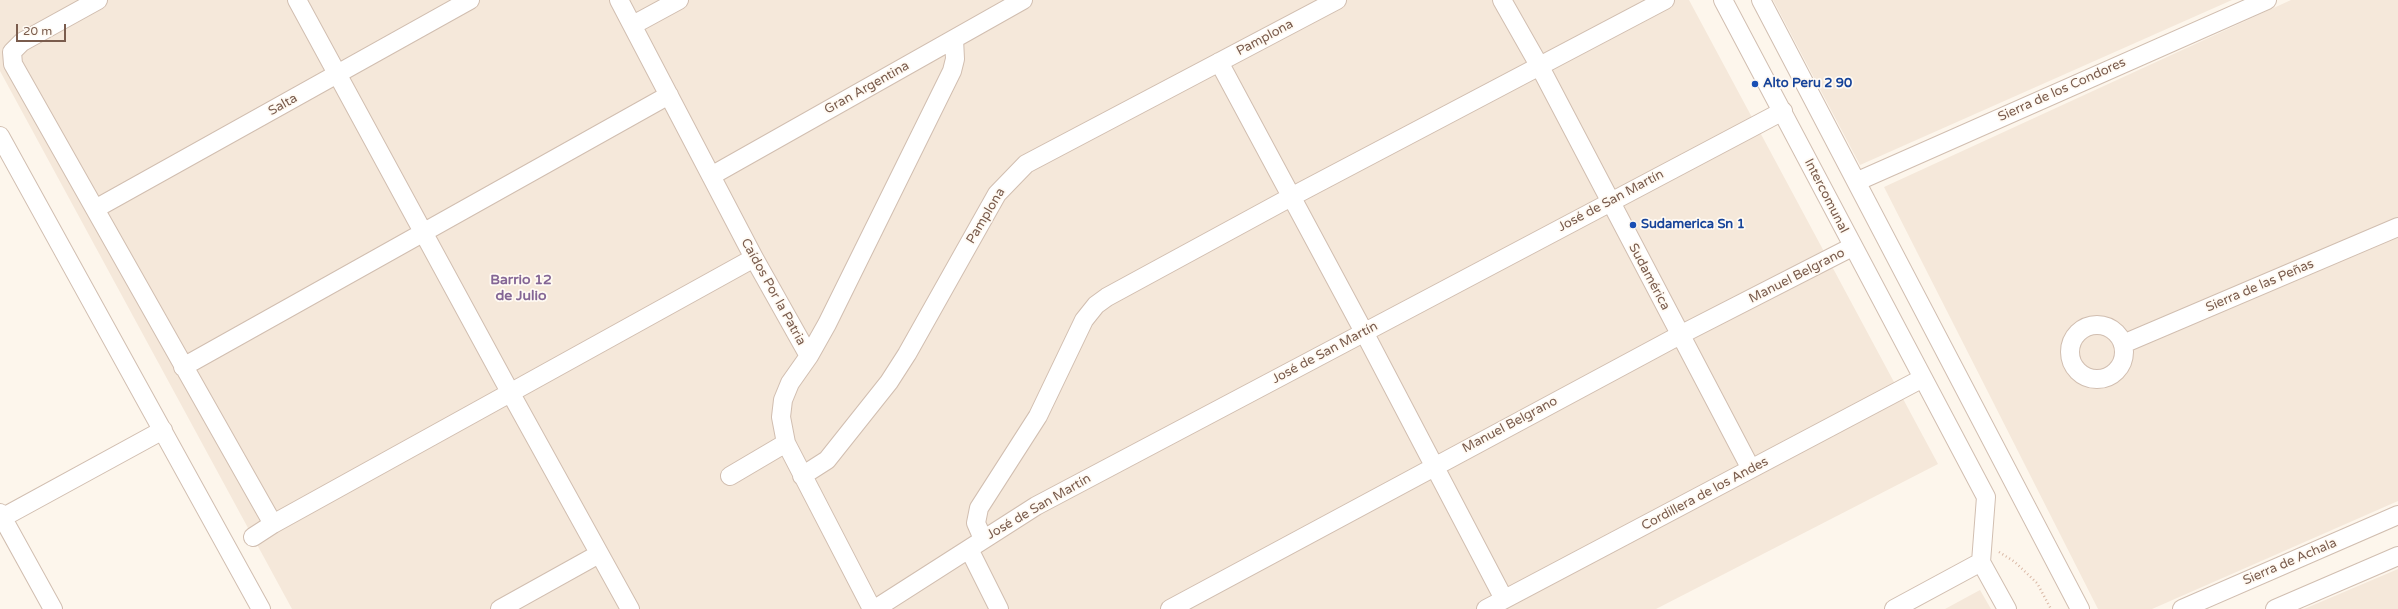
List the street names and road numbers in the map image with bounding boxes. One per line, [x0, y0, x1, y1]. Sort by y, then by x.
street label: Pamplona [1234, 17, 1296, 59]
street label: Sierra de los Condores [1996, 55, 2128, 125]
street label: Gran Argentina [822, 58, 912, 118]
street label: Salta [266, 91, 300, 119]
street label: Intercomunal [1801, 156, 1851, 236]
street label: José de San Martín [1555, 167, 1667, 235]
street label: Pamplona [963, 185, 1009, 247]
street label: Caídos Por la Patria [737, 236, 809, 348]
street label: Sudamérica [1625, 241, 1673, 313]
street label: Manuel Belgrano [1746, 245, 1848, 307]
street label: Sierra de las Peñas [2204, 256, 2316, 316]
street label: José de San Martín [1269, 319, 1381, 387]
street label: Manuel Belgrano [1460, 393, 1560, 457]
street label: Cordillera de los Andes [1639, 454, 1771, 534]
street label: José de San Martín [984, 471, 1094, 543]
street label: Sierra de Achala [2241, 535, 2339, 589]

